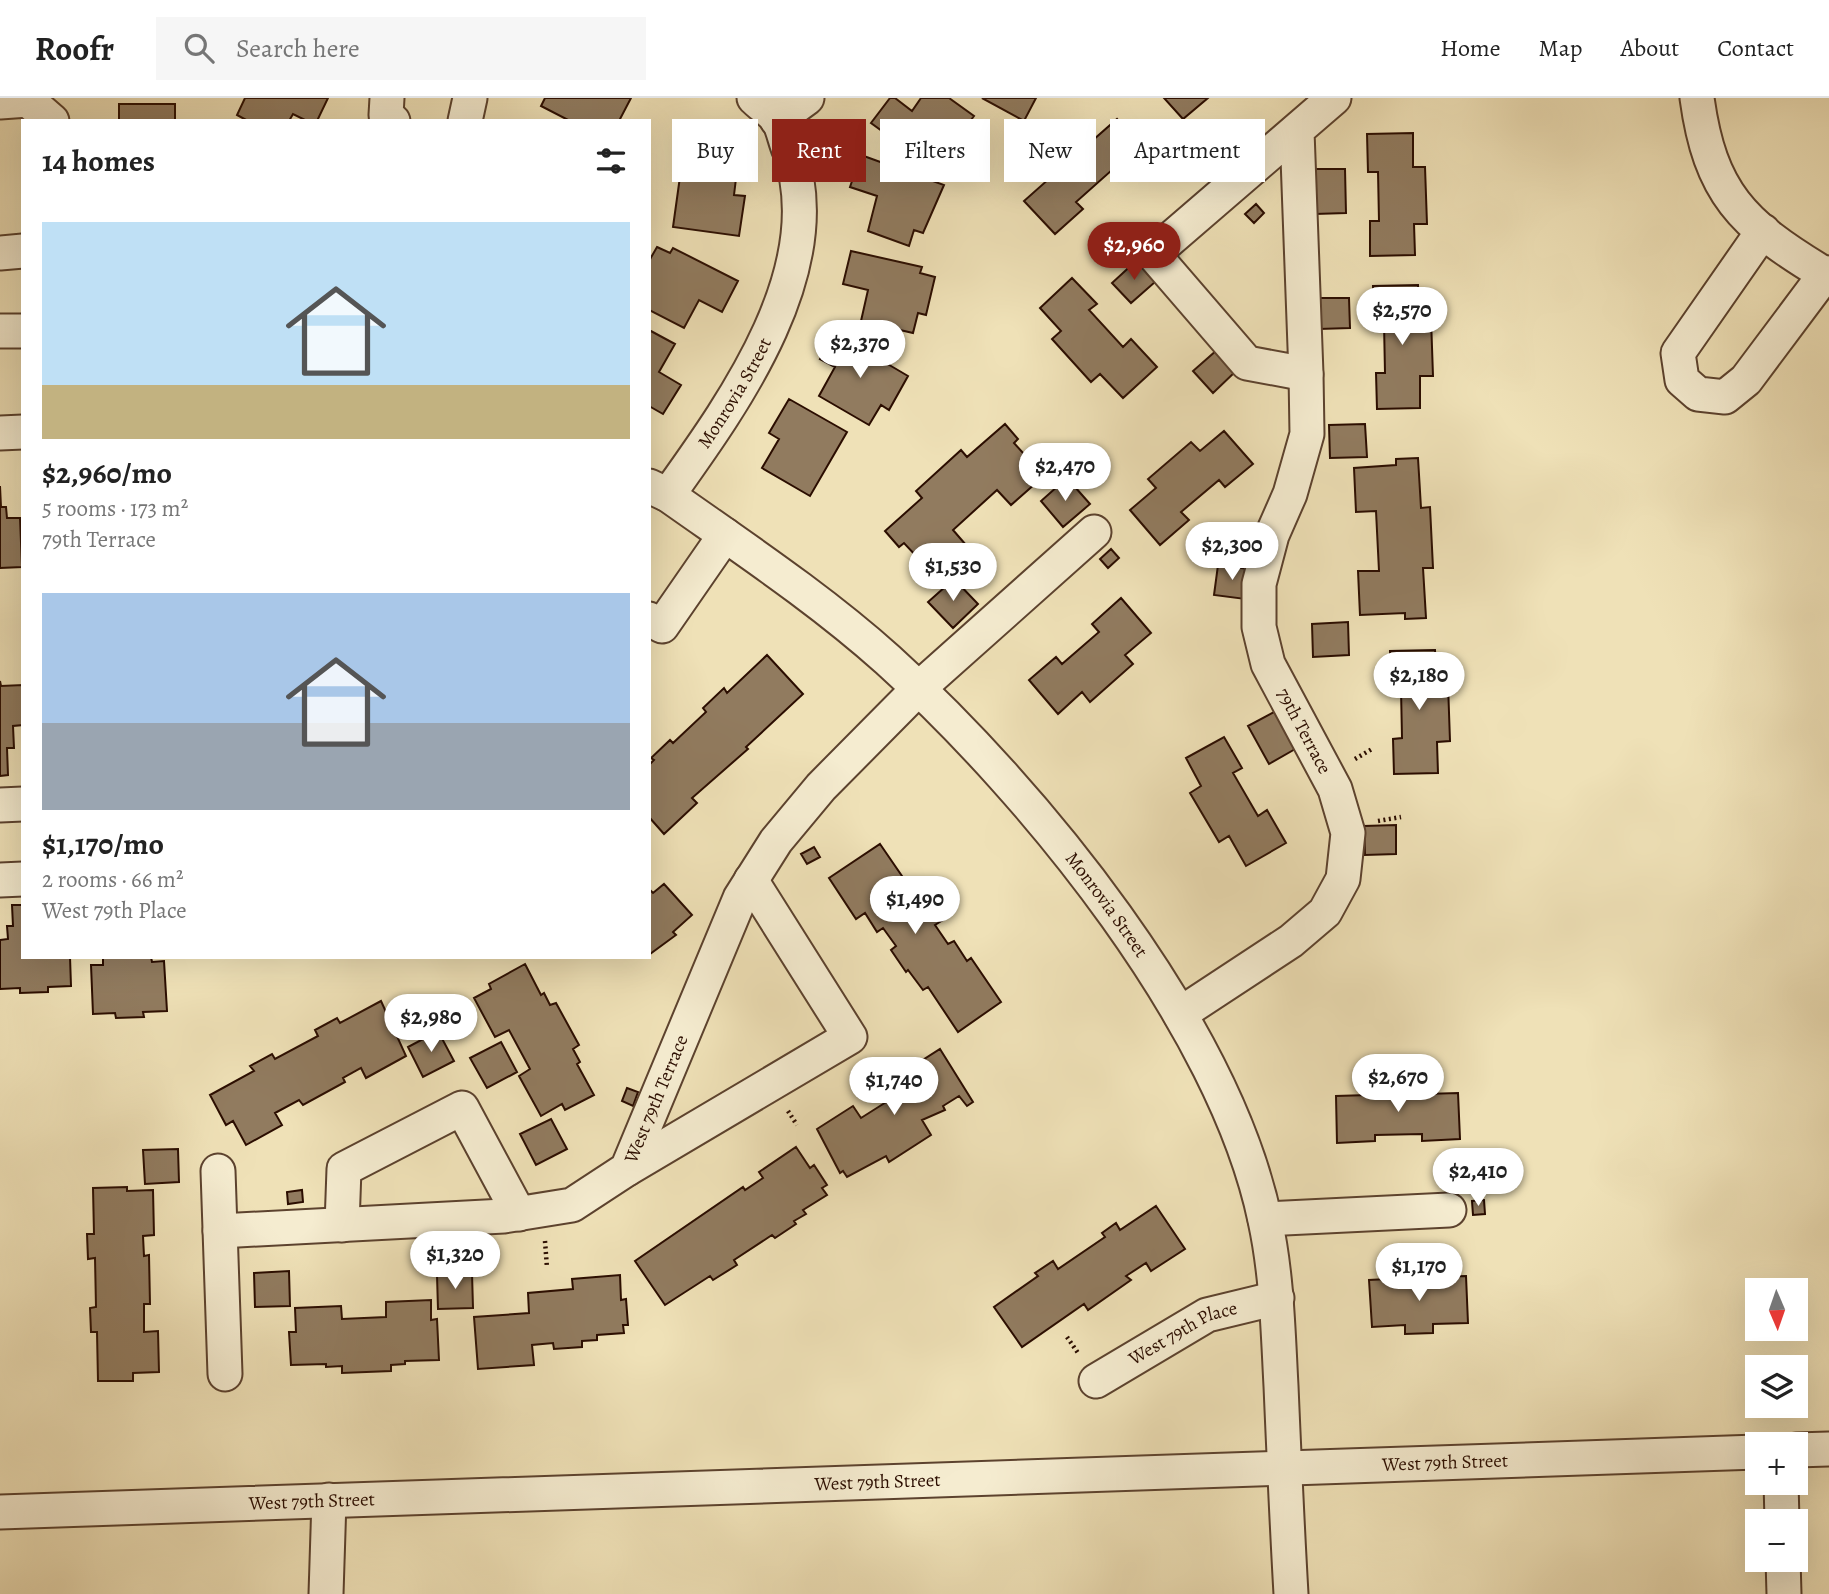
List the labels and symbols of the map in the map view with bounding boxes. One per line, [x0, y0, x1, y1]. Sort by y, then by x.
pin: $2,960 [1077, 222, 1191, 282]
pin: $2,570 [1345, 288, 1459, 347]
pin: $2,370 [803, 320, 917, 380]
street label: Monrovia Street [692, 333, 778, 454]
pin: $2,470 [1008, 444, 1122, 503]
pin: $2,300 [1175, 522, 1289, 582]
pin: $1,530 [896, 544, 1010, 603]
pin: $2,180 [1362, 652, 1476, 712]
street label: 79th Terrace [1270, 683, 1338, 779]
street label: Monrovia Street [1059, 846, 1154, 963]
pin: $1,490 [858, 876, 972, 936]
pin: $2,980 [374, 995, 488, 1054]
street label: West 79th Terrace [618, 1031, 695, 1168]
pin: $2,670 [1341, 1054, 1455, 1114]
pin: $1,740 [837, 1058, 951, 1117]
pin: $2,410 [1421, 1148, 1535, 1208]
pin: $1,320 [398, 1232, 512, 1291]
pin: $1,170 [1362, 1244, 1476, 1303]
north arrow [1745, 1278, 1808, 1340]
street label: West 79th Place [1123, 1295, 1240, 1372]
street label: West 79th Street [1381, 1448, 1509, 1478]
street label: West 79th Street [813, 1467, 941, 1497]
street label: West 79th Street [247, 1486, 375, 1517]

